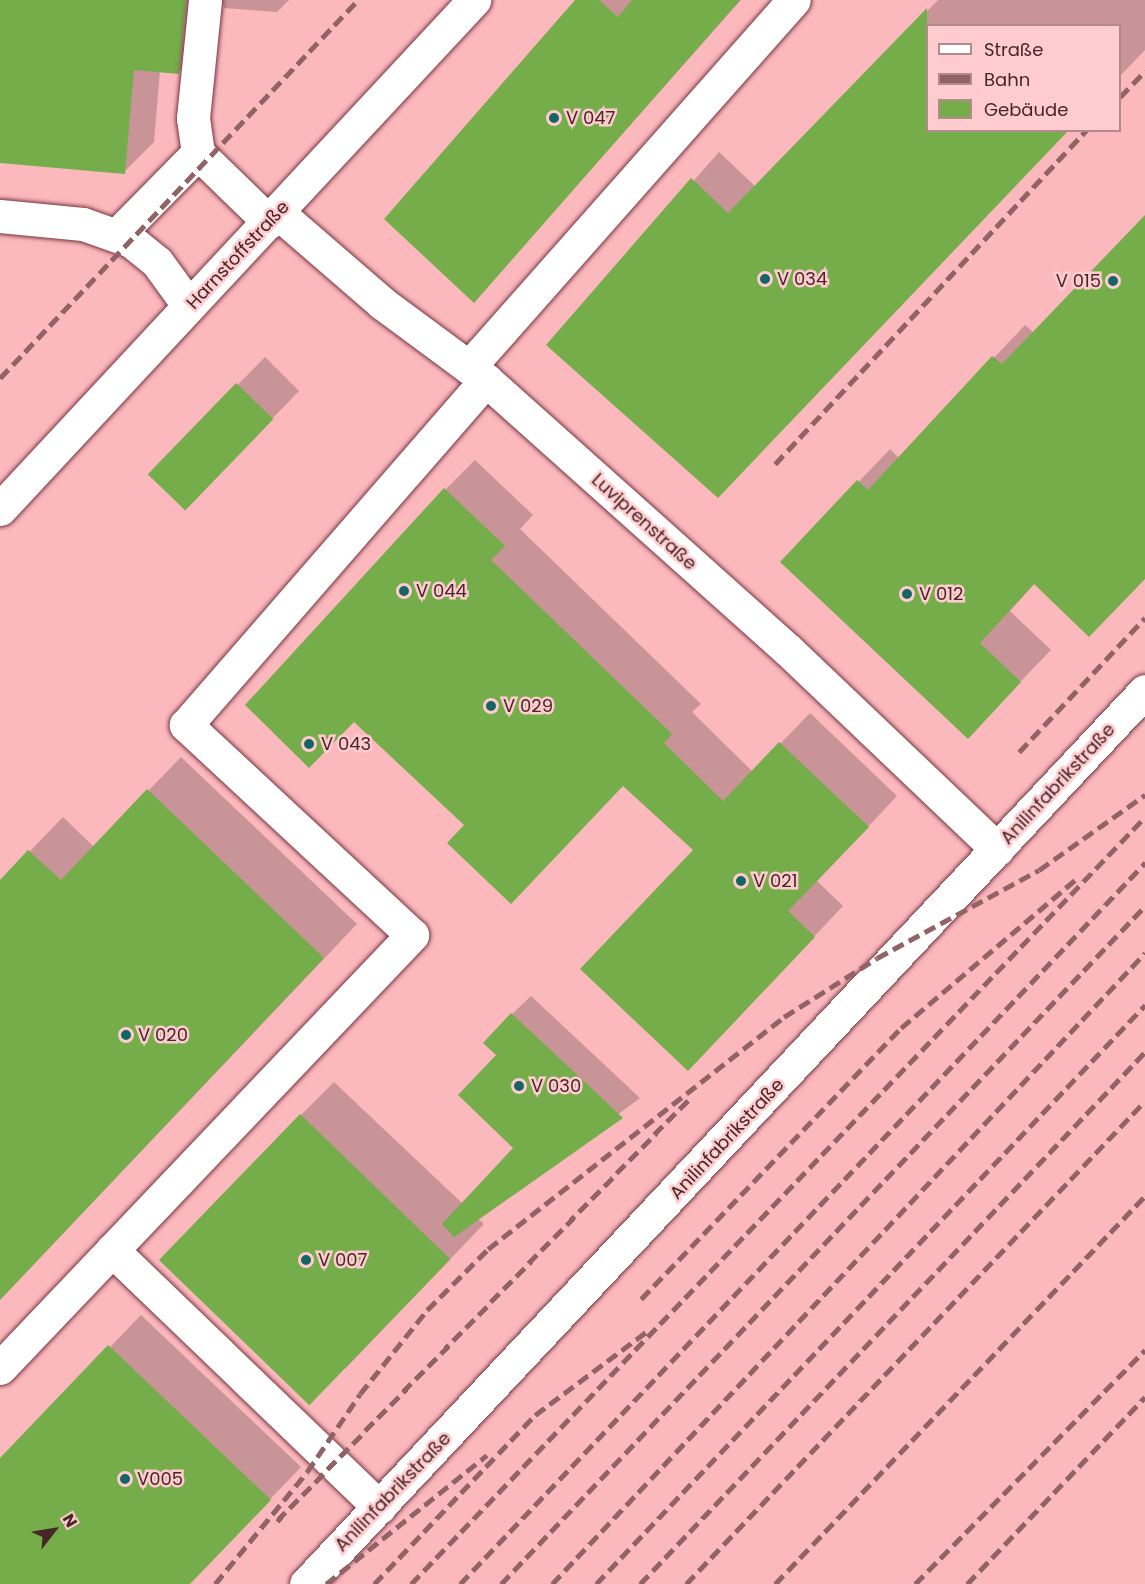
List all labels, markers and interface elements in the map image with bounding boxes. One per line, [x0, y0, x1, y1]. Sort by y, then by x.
legend [926, 24, 1121, 132]
text: Straße [984, 37, 1043, 62]
text: Bahn [984, 67, 1030, 92]
text: Gebäude [984, 97, 1068, 122]
place label: V 047 [566, 107, 615, 129]
marker: V 047 [547, 111, 561, 125]
street label: Harnstoffstraße [182, 196, 294, 314]
place label: V 034 [777, 268, 827, 290]
place label: V 015 [1056, 270, 1101, 292]
marker: V 034 [758, 272, 772, 286]
marker: V 015 [1106, 274, 1120, 288]
street label: Luviprenstraße [587, 469, 701, 575]
place label: V 044 [416, 580, 467, 602]
place label: V 012 [919, 583, 963, 605]
marker: V 044 [397, 584, 411, 598]
marker: V 012 [900, 587, 914, 601]
place label: V 029 [503, 695, 553, 717]
marker: V 029 [484, 699, 498, 713]
street label: Anilinfabrikstraße [996, 719, 1120, 849]
place label: V 043 [321, 733, 371, 755]
marker: V 043 [302, 737, 316, 751]
place label: V 021 [753, 870, 797, 892]
marker: V 021 [734, 874, 748, 888]
place label: V 020 [138, 1024, 188, 1046]
marker: V 020 [119, 1028, 133, 1042]
street label: Anilinfabrikstraße [665, 1074, 789, 1204]
place label: V 030 [531, 1075, 581, 1097]
marker: V 030 [512, 1079, 526, 1093]
place label: V 007 [318, 1249, 367, 1271]
marker: V 007 [299, 1253, 313, 1267]
street label: Anilinfabrikstraße [331, 1428, 455, 1556]
place label: V005 [137, 1468, 183, 1490]
marker: V005 [118, 1472, 132, 1486]
north arrow [24, 1500, 84, 1560]
text: N [57, 1509, 83, 1532]

